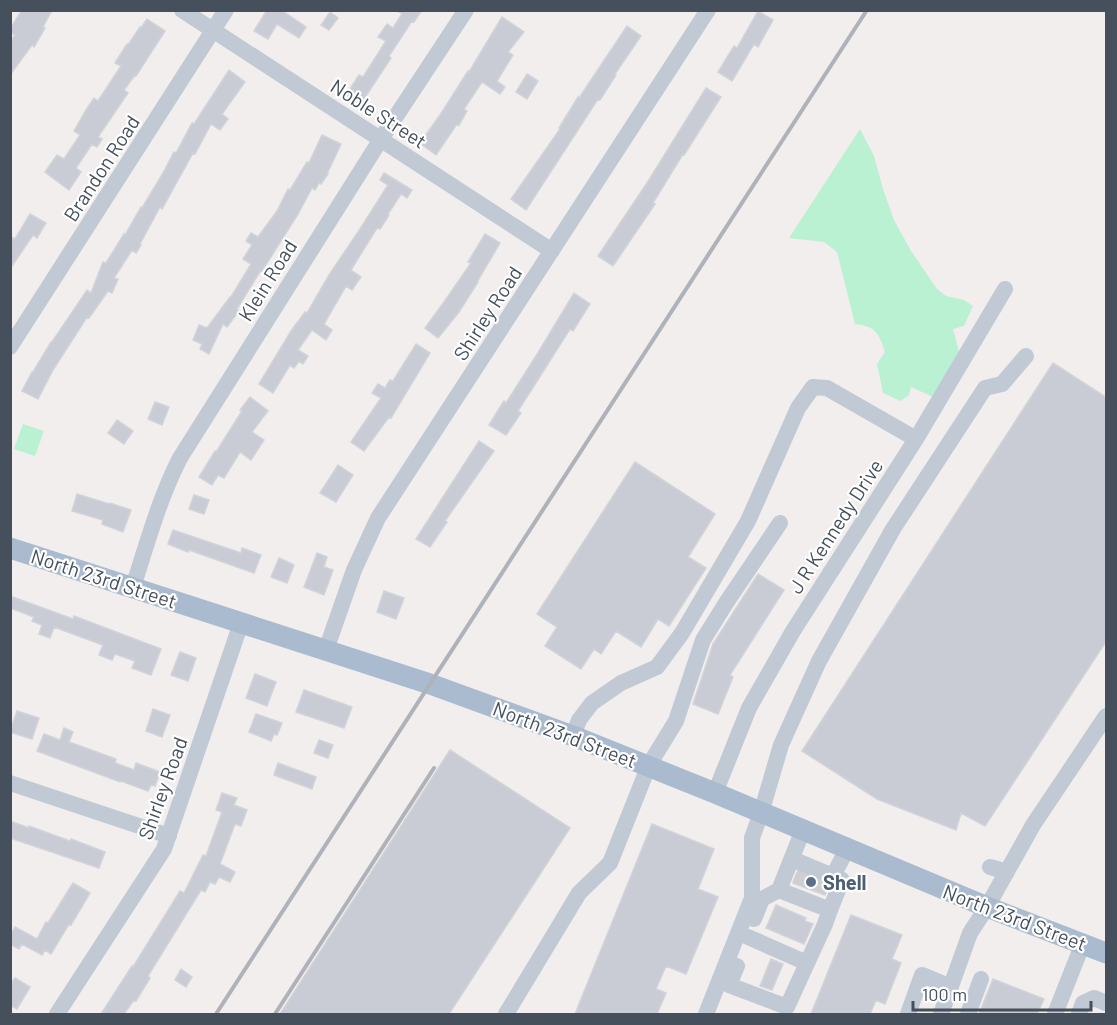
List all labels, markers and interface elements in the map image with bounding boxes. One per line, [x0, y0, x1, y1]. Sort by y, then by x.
street label: Noble Street [327, 73, 431, 153]
street label: Brandon Road [58, 111, 144, 225]
street label: Klein Road [233, 235, 301, 325]
street label: Shirley Road [448, 261, 526, 365]
street label: J R Kennedy Drive [783, 454, 887, 598]
street label: North 23rd Street [28, 543, 180, 613]
street label: North 23rd Street [490, 696, 640, 772]
street label: Shirley Road [132, 733, 192, 843]
place label: Shell [823, 870, 866, 894]
marker: Shell [804, 875, 818, 889]
street label: North 23rd Street [940, 879, 1090, 955]
scale bar [913, 974, 1092, 1012]
text: 100 m [922, 983, 967, 1005]

